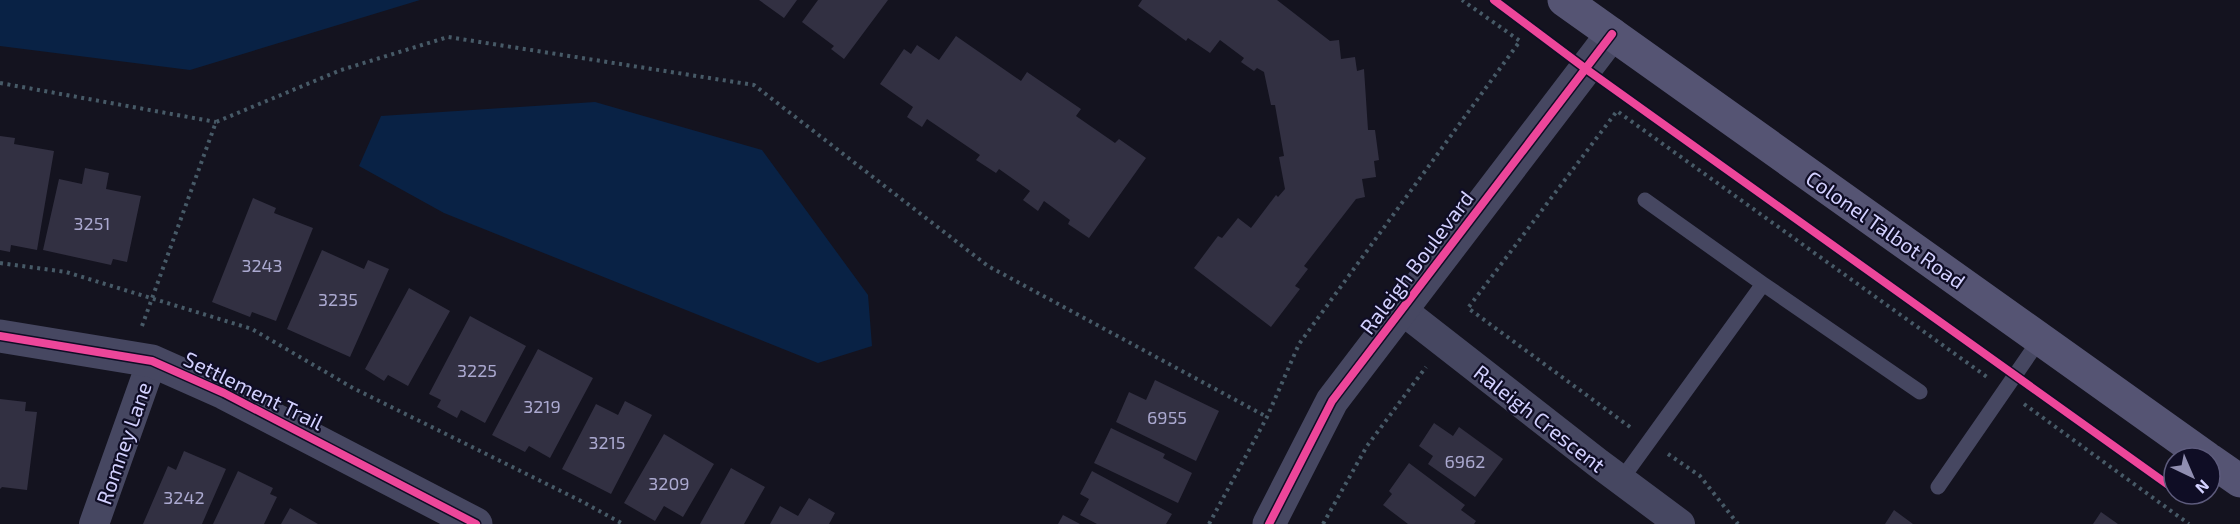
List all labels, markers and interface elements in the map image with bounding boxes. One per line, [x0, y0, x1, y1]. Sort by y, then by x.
street label: Colonel Talbot Road [1802, 165, 1970, 293]
street label: Raleigh Boulevard [1354, 185, 1478, 339]
house number: 3251 [74, 212, 110, 234]
house number: 3243 [241, 254, 283, 276]
house number: 3235 [318, 288, 358, 310]
street label: Settlement Trail [180, 345, 329, 435]
house number: 3225 [457, 359, 497, 381]
street label: Raleigh Crescent [1469, 359, 1611, 477]
street label: Romney Lane [90, 379, 156, 507]
house number: 3219 [523, 395, 561, 417]
house number: 6955 [1147, 406, 1187, 428]
house number: 3215 [589, 431, 625, 453]
north arrow [2162, 446, 2222, 506]
house number: 6962 [1444, 450, 1486, 472]
house number: 3209 [648, 472, 690, 494]
text: N [2192, 476, 2214, 498]
house number: 3242 [163, 486, 205, 508]

